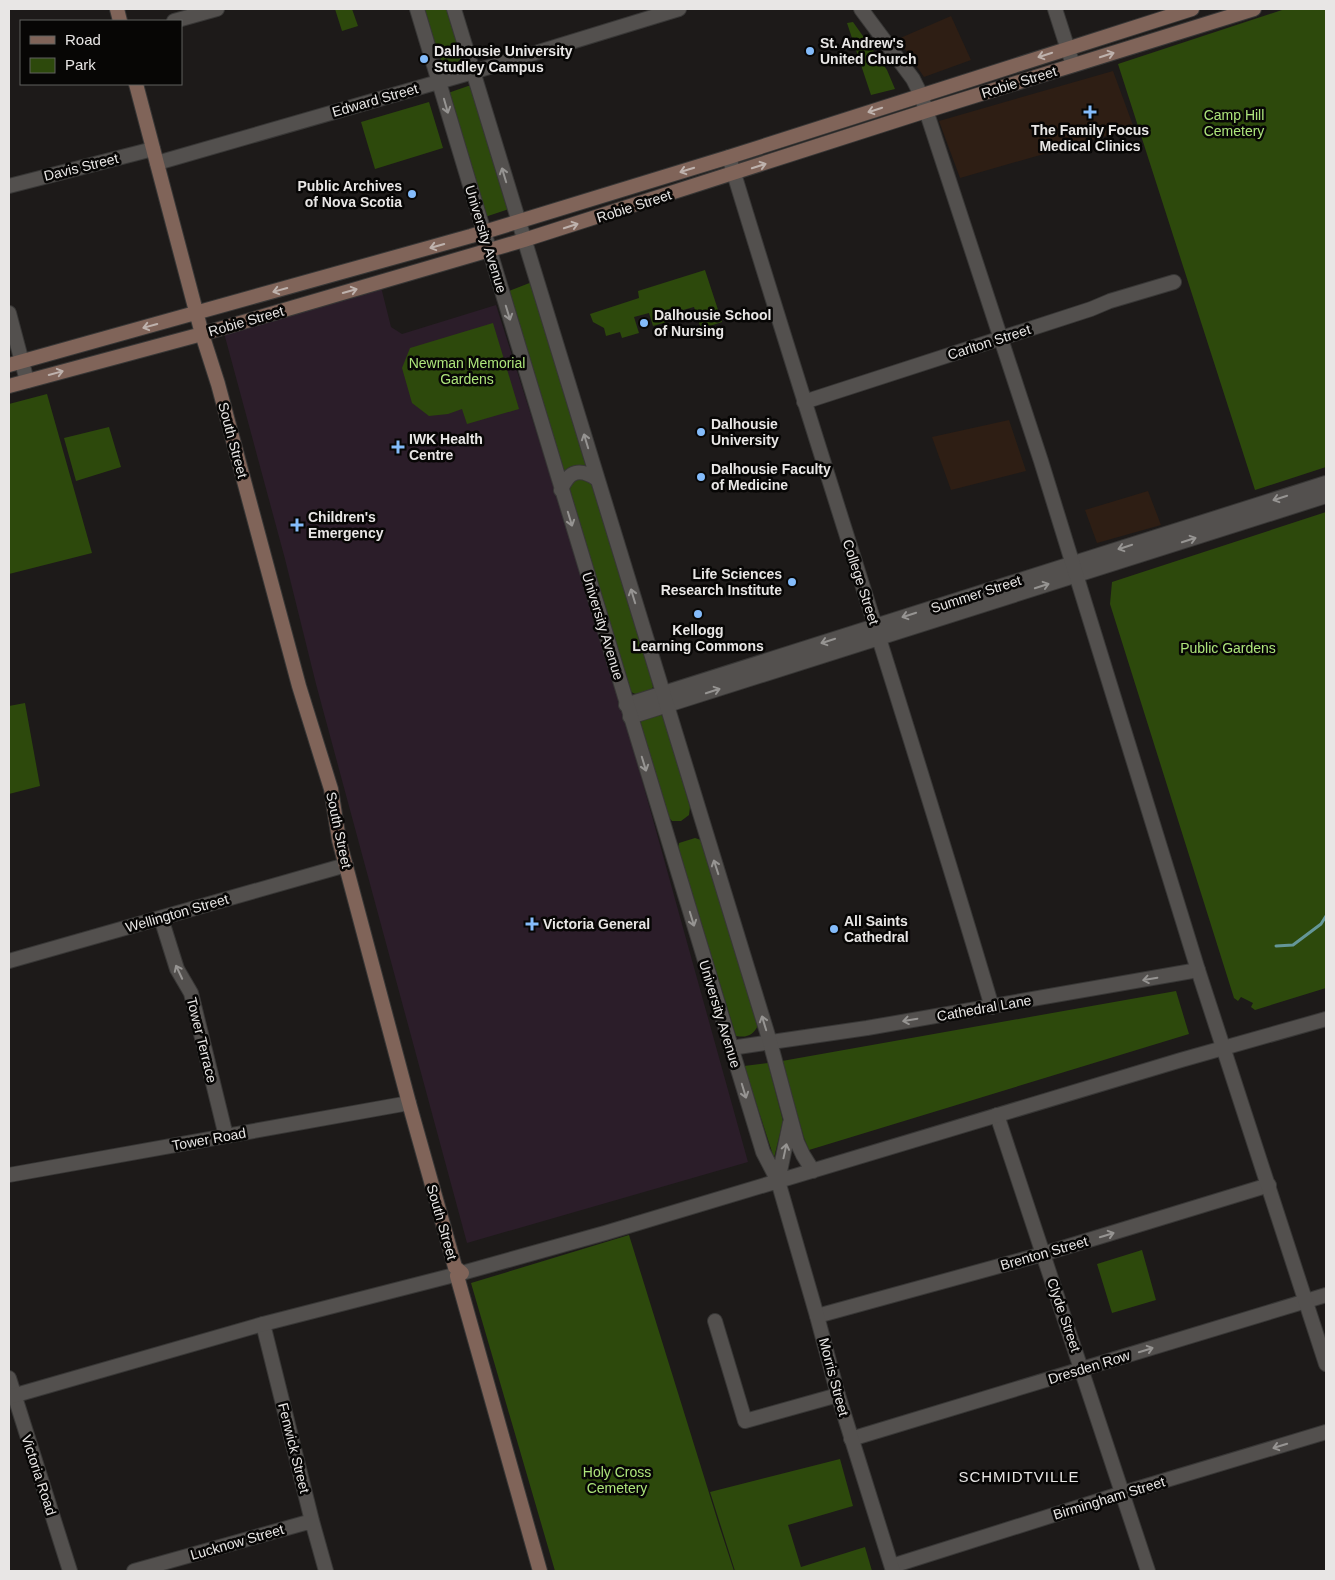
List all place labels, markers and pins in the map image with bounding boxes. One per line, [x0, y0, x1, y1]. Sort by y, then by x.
place label: St. Andrew's United Church [820, 35, 916, 67]
place label: Dalhousie University Studley Campus [434, 43, 573, 75]
marker: St. Andrew's United Church [804, 45, 816, 57]
marker: Dalhousie University Studley Campus [418, 53, 430, 65]
marker: The Family Focus Medical Clinics [1083, 105, 1097, 119]
place label: The Family Focus Medical Clinics [1031, 122, 1149, 154]
place label: Public Archives of Nova Scotia [297, 178, 402, 210]
marker: Public Archives of Nova Scotia [406, 188, 418, 200]
place label: Dalhousie School of Nursing [654, 307, 771, 339]
marker: Dalhousie School of Nursing [638, 317, 650, 329]
place label: Dalhousie University [711, 416, 779, 448]
marker: Dalhousie University [695, 426, 707, 438]
place label: IWK Health Centre [409, 431, 483, 463]
marker: IWK Health Centre [391, 440, 405, 454]
place label: Dalhousie Faculty of Medicine [711, 461, 831, 493]
marker: Dalhousie Faculty of Medicine [695, 471, 707, 483]
place label: Children's Emergency [308, 509, 384, 541]
marker: Children's Emergency [290, 518, 304, 532]
place label: Life Sciences Research Institute [661, 566, 782, 598]
marker: Life Sciences Research Institute [786, 576, 798, 588]
marker: Kellogg Learning Commons [692, 608, 704, 620]
place label: Kellogg Learning Commons [632, 622, 764, 654]
place label: All Saints Cathedral [844, 913, 909, 945]
place label: Victoria General [543, 916, 650, 932]
marker: Victoria General [525, 917, 539, 931]
marker: All Saints Cathedral [828, 923, 840, 935]

